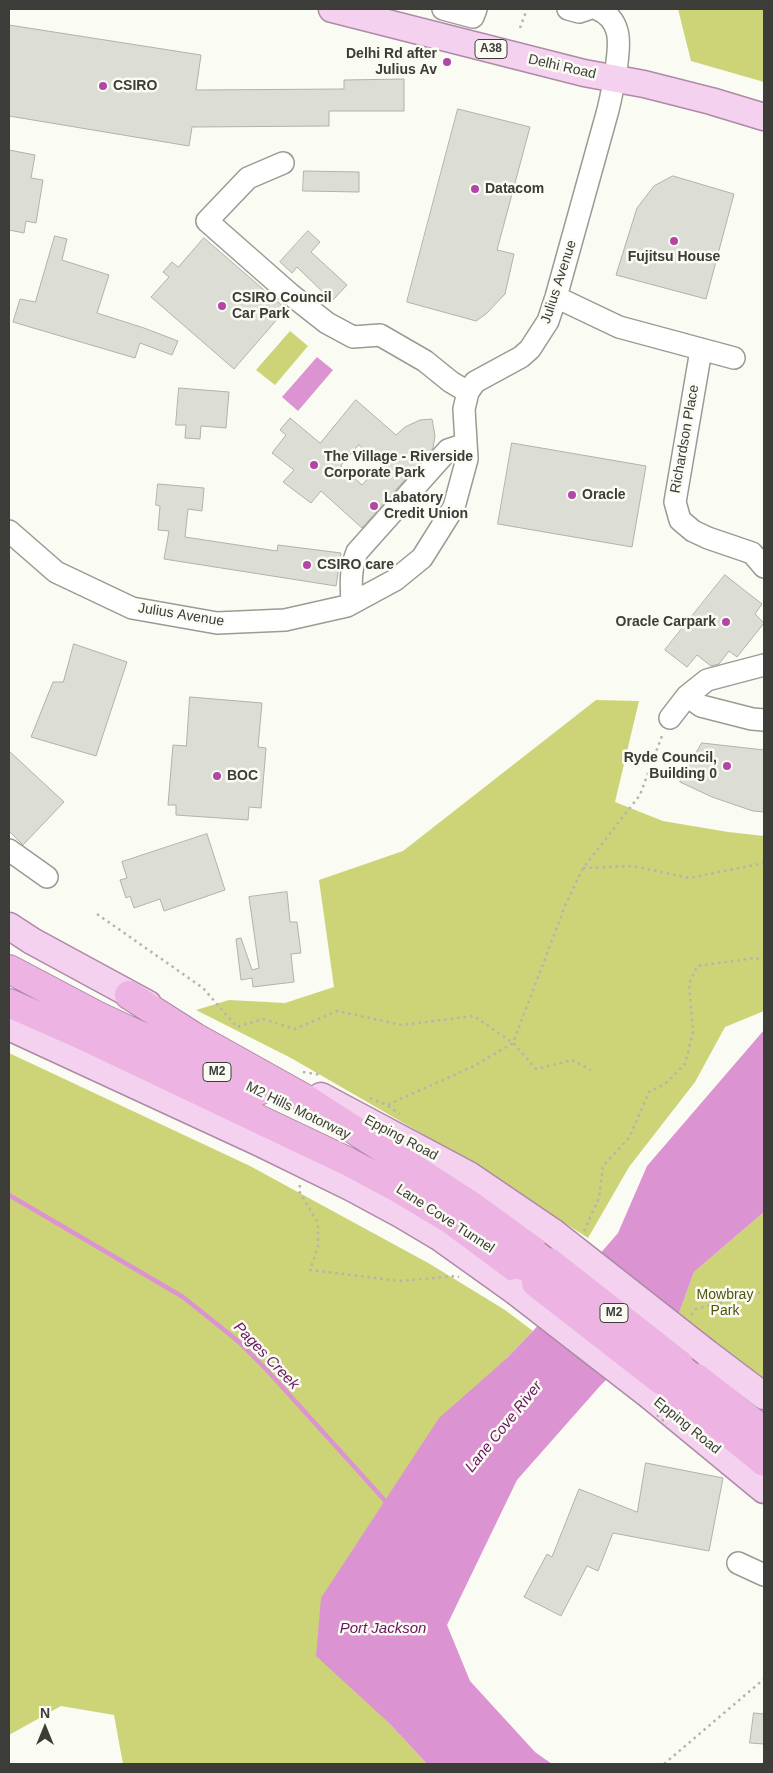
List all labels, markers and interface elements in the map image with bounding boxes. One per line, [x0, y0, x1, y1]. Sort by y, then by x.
road number: A38 [475, 40, 507, 59]
place label: Delhi Rd after Julius Av [346, 46, 437, 78]
street label: Delhi Road [526, 51, 598, 83]
marker: Delhi Rd after Julius Av [441, 56, 453, 68]
place label: CSIRO [113, 78, 157, 94]
marker: CSIRO [97, 80, 109, 92]
place label: Datacom [485, 181, 544, 197]
marker: Datacom [469, 183, 481, 195]
marker: Fujitsu House [668, 235, 680, 247]
street label: Julius Avenue [538, 238, 580, 326]
place label: Fujitsu House [628, 249, 720, 265]
place label: CSIRO Council Car Park [232, 290, 332, 322]
marker: CSIRO Council Car Park [216, 300, 228, 312]
street label: Richardson Place [667, 384, 703, 494]
place label: The Village - Riverside Corporate Park [324, 449, 473, 482]
marker: The Village - Riverside Corporate Park [308, 459, 320, 471]
place label: Oracle [582, 487, 626, 503]
marker: Oracle [566, 489, 578, 501]
place label: Labatory Credit Union [384, 490, 468, 522]
marker: Labatory Credit Union [368, 500, 380, 512]
place label: CSIRO care [317, 557, 394, 573]
marker: CSIRO care [301, 559, 313, 571]
street label: Julius Avenue [137, 600, 225, 630]
place label: Oracle Carpark [616, 614, 716, 630]
marker: Oracle Carpark [720, 616, 732, 628]
place label: Ryde Council, Building 0 [624, 750, 717, 782]
marker: Ryde Council, Building 0 [721, 760, 733, 772]
place label: BOC [227, 768, 258, 784]
marker: BOC [211, 770, 223, 782]
road number: M2 [203, 1062, 231, 1082]
street label: M2 Hills Motorway [243, 1078, 353, 1144]
street label: Epping Road [361, 1112, 441, 1164]
street label: Lane Cove Tunnel [393, 1181, 497, 1257]
park label: Mowbray Park [697, 1287, 753, 1320]
road number: M2 [600, 1304, 628, 1322]
water label: Pages Creek [229, 1319, 303, 1393]
water label: Lane Cove River [462, 1378, 546, 1476]
street label: Epping Road [650, 1394, 724, 1458]
water label: Port Jackson [340, 1620, 426, 1638]
north arrow [20, 1703, 70, 1753]
text: N [40, 1705, 50, 1721]

